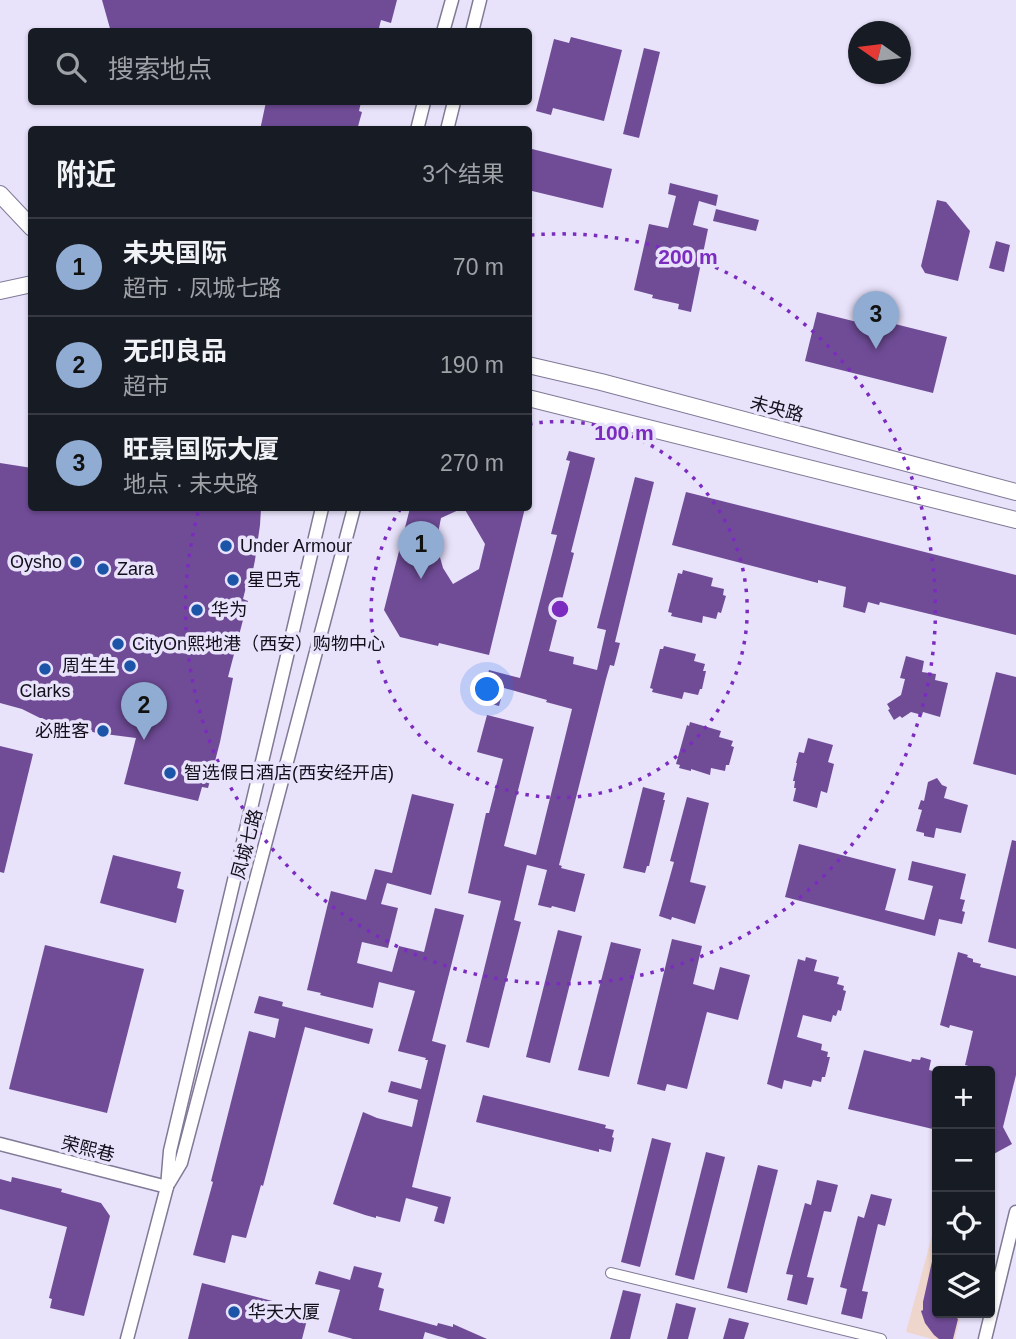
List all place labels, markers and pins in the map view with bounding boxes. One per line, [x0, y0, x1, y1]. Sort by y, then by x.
pin: 3 [853, 291, 899, 349]
pin: 1 [398, 521, 444, 579]
place label: Under Armour [240, 536, 352, 556]
marker: Under Armour [218, 538, 234, 554]
place label: Oysho [10, 552, 62, 572]
marker: Oysho [68, 554, 84, 570]
place label: Zara [117, 559, 155, 579]
marker: Zara [95, 561, 111, 577]
place label: 星巴克 [247, 570, 301, 590]
marker: 星巴克 [225, 572, 241, 588]
centre of rings [548, 597, 572, 621]
place label: 华为 [211, 600, 247, 620]
marker: 华为 [189, 602, 205, 618]
place label: CityOn熙地港（西安）购物中心 [132, 634, 385, 654]
marker: CityOn熙地港（西安）购物中心 [110, 636, 126, 652]
place label: 周生生 [62, 656, 116, 676]
marker: 周生生 [122, 658, 138, 674]
marker: Clarks [37, 661, 53, 677]
place label: Clarks [19, 681, 71, 701]
pin: 2 [121, 682, 167, 740]
place label: 必胜客 [35, 721, 89, 741]
marker: 必胜客 [95, 723, 111, 739]
place label: 智选假日酒店(西安经开店) [184, 763, 394, 783]
marker: 智选假日酒店(西安经开店) [162, 765, 178, 781]
place label: 华天大厦 [248, 1302, 320, 1322]
marker: 华天大厦 [226, 1304, 242, 1320]

